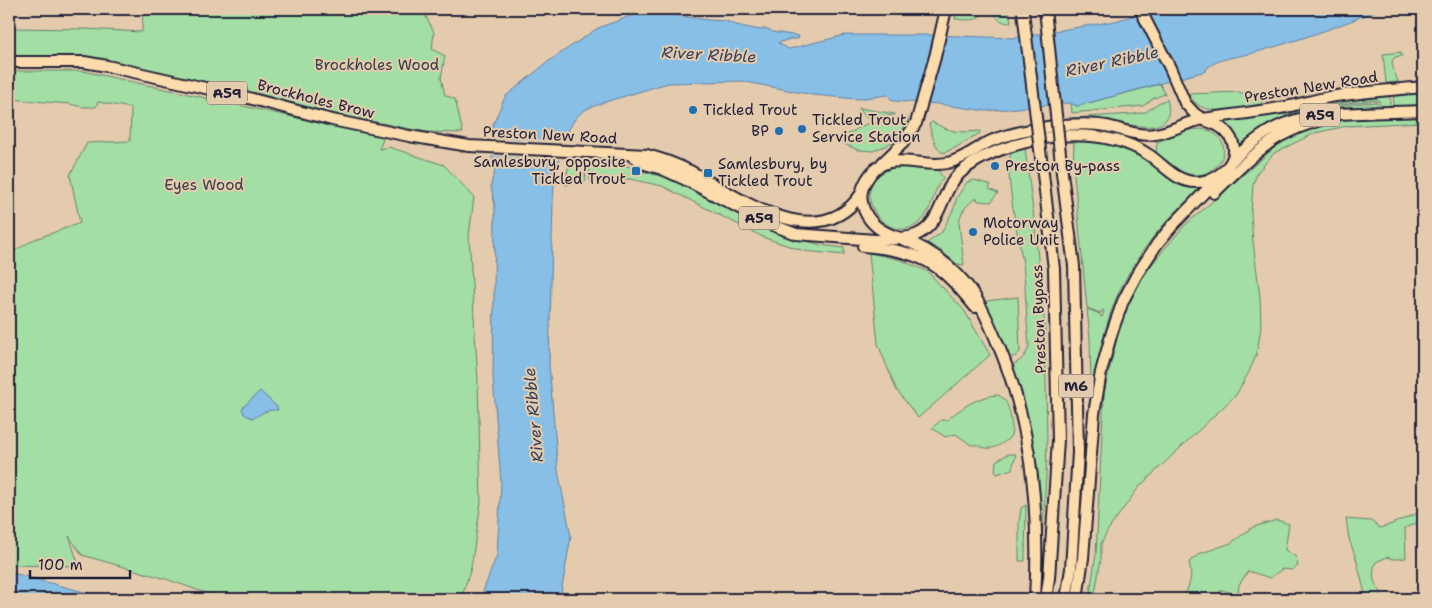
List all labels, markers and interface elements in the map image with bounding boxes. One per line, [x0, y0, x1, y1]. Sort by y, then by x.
water label: River Ribble [1063, 41, 1161, 82]
water label: River Ribble [661, 42, 757, 67]
park label: Brockholes Wood [315, 55, 440, 75]
street label: Preston New Road [1243, 66, 1380, 107]
street label: Brockholes Brow [255, 75, 377, 123]
road number: A59 [207, 82, 247, 105]
place label: Tickled Trout [703, 100, 798, 120]
marker: Tickled Trout [687, 104, 699, 116]
road number: A59 [1300, 104, 1340, 126]
place label: Tickled Trout Service Station [812, 110, 920, 147]
street label: Preston New Road [482, 121, 618, 149]
place label: BP [751, 121, 769, 141]
marker: Tickled Trout Service Station [796, 123, 808, 135]
marker: BP [773, 125, 785, 137]
place label: Samlesbury, opposite Tickled Trout [473, 152, 626, 189]
place label: Samlesbury, by Tickled Trout [718, 154, 827, 191]
place label: Preston By-pass [1005, 156, 1120, 176]
marker: Preston By-pass [989, 160, 1001, 172]
marker: Samlesbury, opposite Tickled Trout [630, 165, 642, 177]
marker: Samlesbury, by Tickled Trout [702, 167, 714, 179]
park label: Eyes Wood [164, 175, 244, 195]
road number: A59 [739, 207, 779, 230]
place label: Motorway Police Unit [983, 213, 1059, 250]
marker: Motorway Police Unit [967, 226, 979, 238]
street label: Preston Bypass [1027, 264, 1051, 374]
water label: River Ribble [519, 367, 548, 463]
road number: M6 [1058, 374, 1094, 398]
scale bar [30, 548, 130, 580]
text: 100 m [38, 555, 83, 575]

